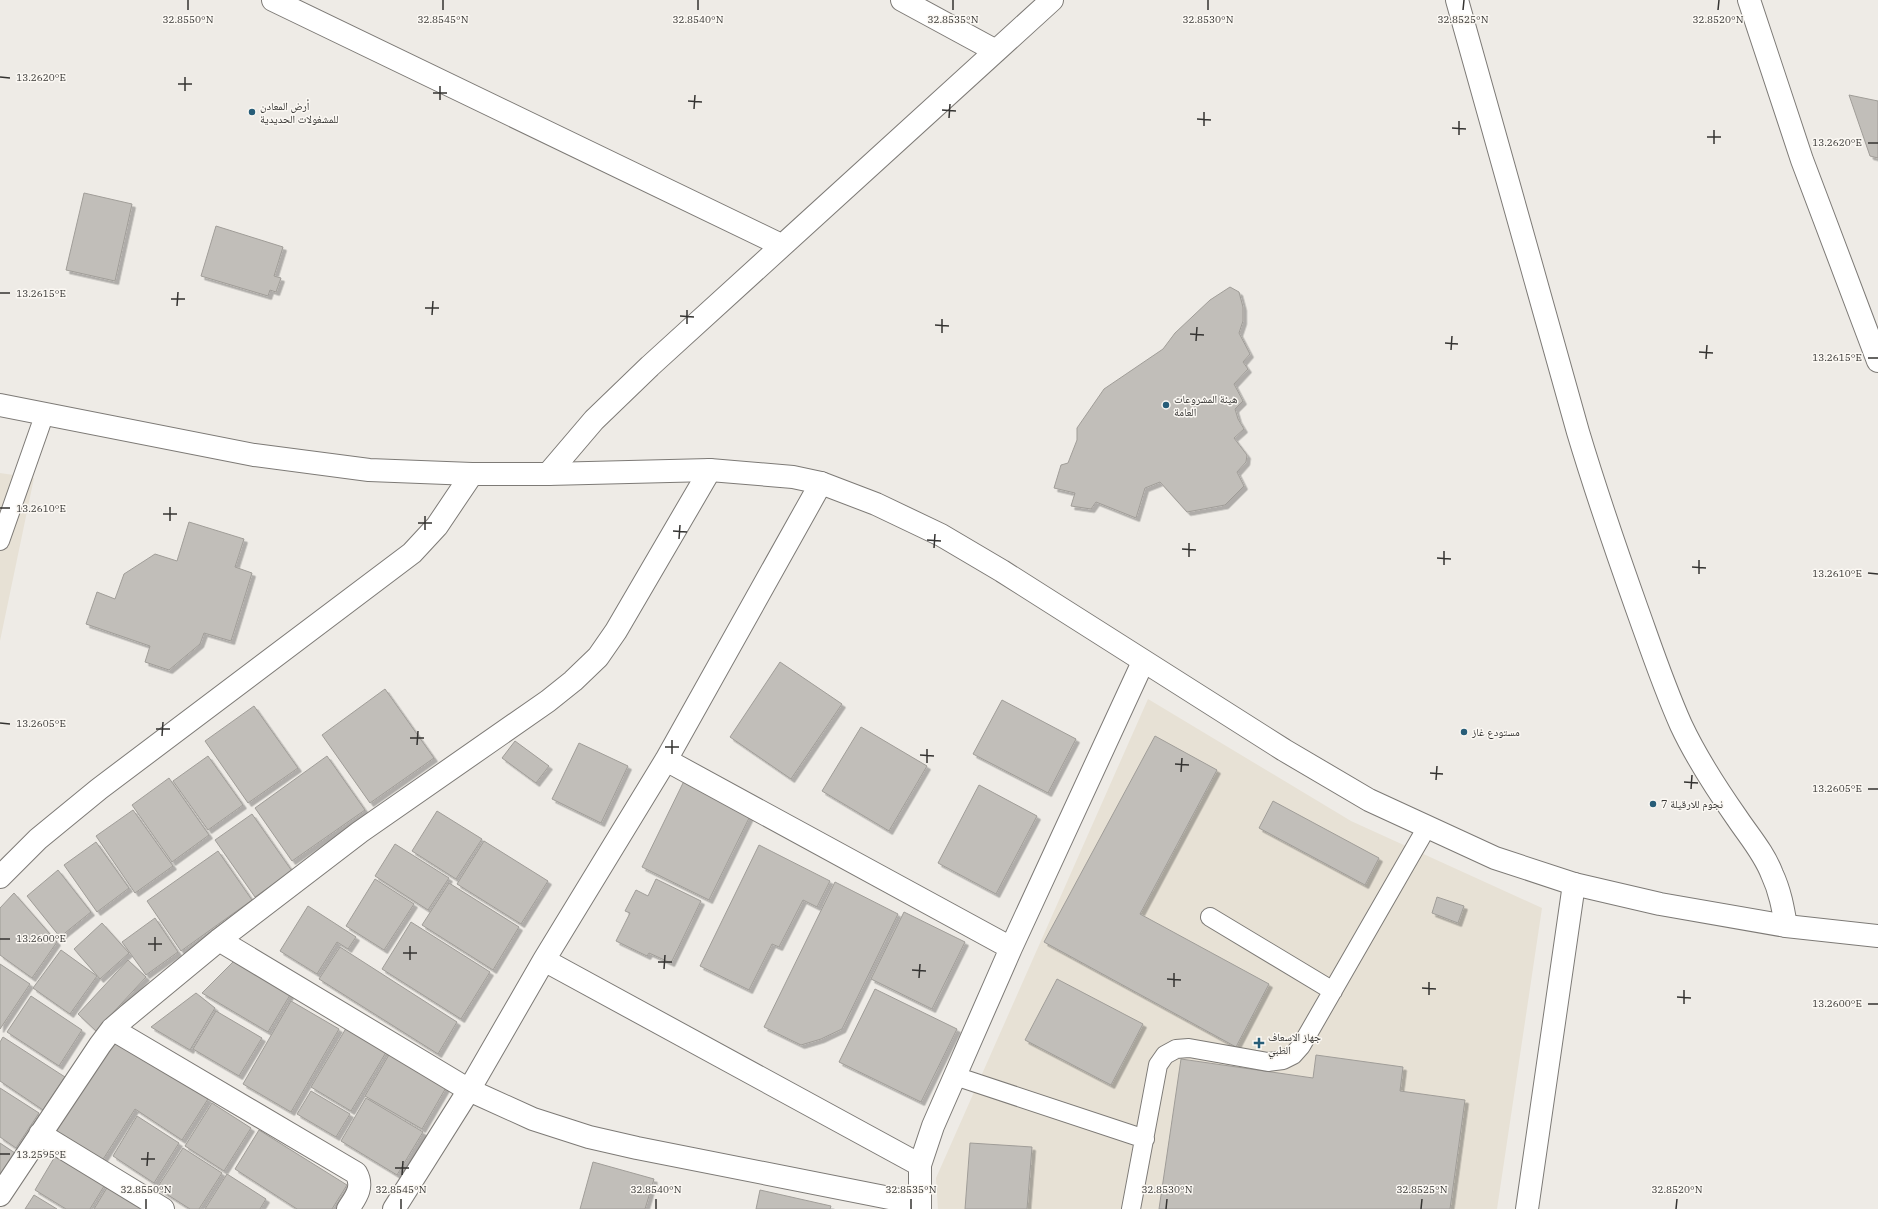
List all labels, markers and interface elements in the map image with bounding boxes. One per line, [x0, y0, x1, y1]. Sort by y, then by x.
text: 32.8550°N [162, 13, 214, 26]
text: 32.8545°N [417, 13, 469, 26]
text: 32.8540°N [672, 13, 724, 26]
text: 32.8535°N [927, 13, 979, 26]
text: 32.8530°N [1182, 13, 1234, 26]
text: 32.8525°N [1437, 13, 1489, 26]
text: 32.8520°N [1692, 13, 1744, 26]
text: 13.2620°E [16, 71, 66, 84]
place label: أرض المعادن للمشغولات الحديدية [260, 99, 339, 126]
marker: أرض المعادن للمشغولات الحديدية [247, 107, 257, 117]
text: 13.2620°E [1812, 136, 1862, 149]
text: 13.2615°E [16, 287, 66, 300]
text: 13.2615°E [1812, 351, 1862, 364]
place label: هيئة المشروعات العامة [1174, 392, 1238, 419]
marker: هيئة المشروعات العامة [1161, 400, 1171, 410]
text: 13.2610°E [16, 502, 66, 515]
text: 13.2610°E [1812, 567, 1862, 580]
text: 13.2605°E [16, 717, 66, 730]
place label: مستودع غاز [1471, 725, 1520, 739]
marker: مستودع غاز [1459, 727, 1469, 737]
text: 13.2605°E [1812, 782, 1862, 795]
place label: 7 نجوم للارقيلة [1661, 797, 1723, 811]
marker: 7 نجوم للارقيلة [1648, 799, 1658, 809]
text: 13.2600°E [16, 932, 66, 945]
text: 13.2600°E [1812, 997, 1862, 1010]
place label: جهاز الاسعاف الطبي [1268, 1030, 1321, 1059]
marker: جهاز الاسعاف الطبي [1253, 1037, 1265, 1049]
text: 13.2595°E [16, 1148, 66, 1161]
text: 32.8550°N [120, 1183, 172, 1196]
text: 32.8545°N [375, 1183, 427, 1196]
text: 32.8540°N [630, 1183, 682, 1196]
text: 32.8535°N [885, 1183, 937, 1196]
text: 32.8530°N [1141, 1183, 1193, 1196]
text: 32.8525°N [1396, 1183, 1448, 1196]
text: 32.8520°N [1651, 1183, 1703, 1196]

